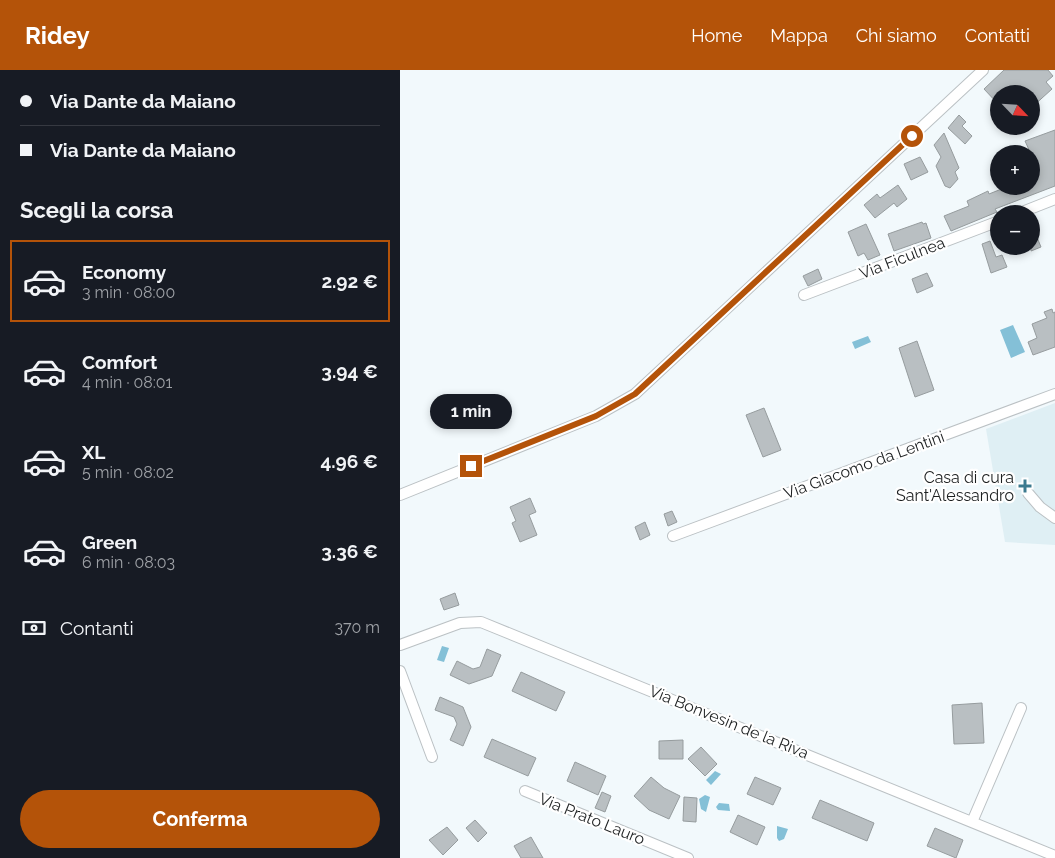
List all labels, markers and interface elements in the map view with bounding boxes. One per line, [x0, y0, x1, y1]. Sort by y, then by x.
text: Ridey [25, 21, 90, 50]
text: Home [691, 25, 742, 46]
text: Mappa [770, 25, 828, 46]
text: Chi siamo [856, 25, 937, 46]
text: Contatti [965, 25, 1030, 46]
north arrow [990, 85, 1040, 135]
map controls [990, 85, 1040, 255]
text: Via Dante da Maiano [50, 90, 236, 112]
route start [901, 125, 923, 147]
text: Via Dante da Maiano [50, 139, 236, 161]
button: + [990, 145, 1040, 195]
text: Scegli la corsa [20, 197, 173, 223]
button: − [990, 205, 1040, 255]
street label: Via Ficulnea [857, 233, 947, 283]
icon: car [22, 259, 67, 304]
text: Economy [82, 261, 166, 283]
text: 2.92 € [321, 270, 378, 292]
text: 3 min · 08:00 [82, 283, 175, 302]
icon: car [22, 349, 67, 394]
text: Comfort [82, 351, 157, 373]
text: 3.94 € [321, 360, 378, 382]
text: 4 min · 08:01 [82, 373, 172, 392]
callout: 1 min [430, 394, 512, 428]
text: 1 min [451, 402, 491, 421]
street label: Via Giacomo da Lentini [781, 427, 947, 503]
icon: car [22, 439, 67, 484]
text: XL [82, 441, 105, 463]
text: 4.96 € [320, 450, 378, 472]
route end [460, 455, 482, 477]
text: 5 min · 08:02 [82, 463, 174, 482]
place label: Casa di cura Sant'Alessandro [896, 468, 1014, 505]
marker: Casa di cura Sant'Alessandro [1018, 479, 1032, 493]
icon: car [22, 529, 67, 574]
text: Green [82, 531, 137, 553]
text: 3.36 € [321, 540, 378, 562]
text: 6 min · 08:03 [82, 553, 175, 572]
icon: cash [20, 614, 48, 642]
text: Contanti [60, 617, 134, 639]
text: 370 m [334, 618, 380, 637]
street label: Via Bonvesin de la Riva [647, 681, 811, 763]
street label: Via Prato Lauro [536, 789, 648, 849]
button: Conferma [20, 790, 380, 848]

